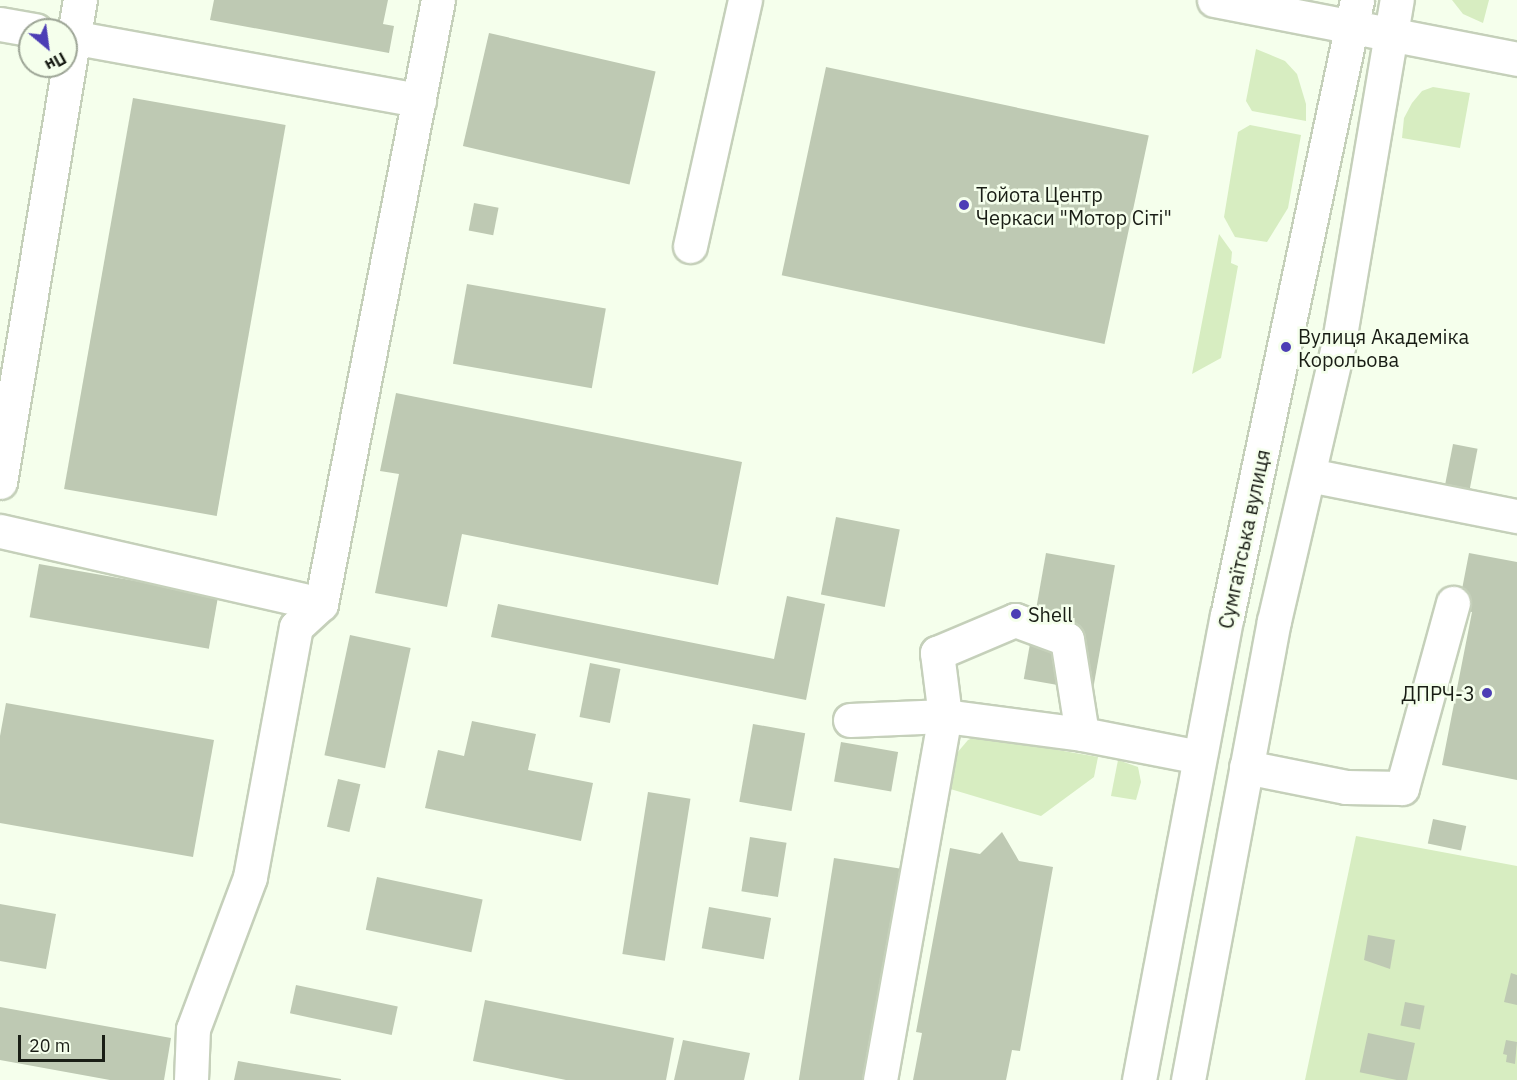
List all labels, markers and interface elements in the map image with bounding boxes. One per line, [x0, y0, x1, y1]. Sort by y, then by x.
north arrow [18, 18, 78, 78]
text: Пн [42, 48, 70, 76]
place label: Тойота Центр Черкаси "Мотор Сіті" [976, 182, 1172, 229]
marker: Тойота Центр Черкаси "Мотор Сіті" [957, 198, 971, 212]
place label: Вулиця Академіка Корольова [1298, 324, 1469, 371]
marker: Вулиця Академіка Корольова [1279, 340, 1293, 354]
street label: Сумгаїтська вулиця [1213, 447, 1275, 631]
place label: Shell [1028, 602, 1073, 626]
marker: Shell [1009, 607, 1023, 621]
place label: ДПРЧ-3 [1402, 681, 1475, 705]
marker: ДПРЧ-3 [1480, 686, 1494, 700]
scale bar [21, 1023, 108, 1061]
text: 20 m [29, 1034, 71, 1057]

